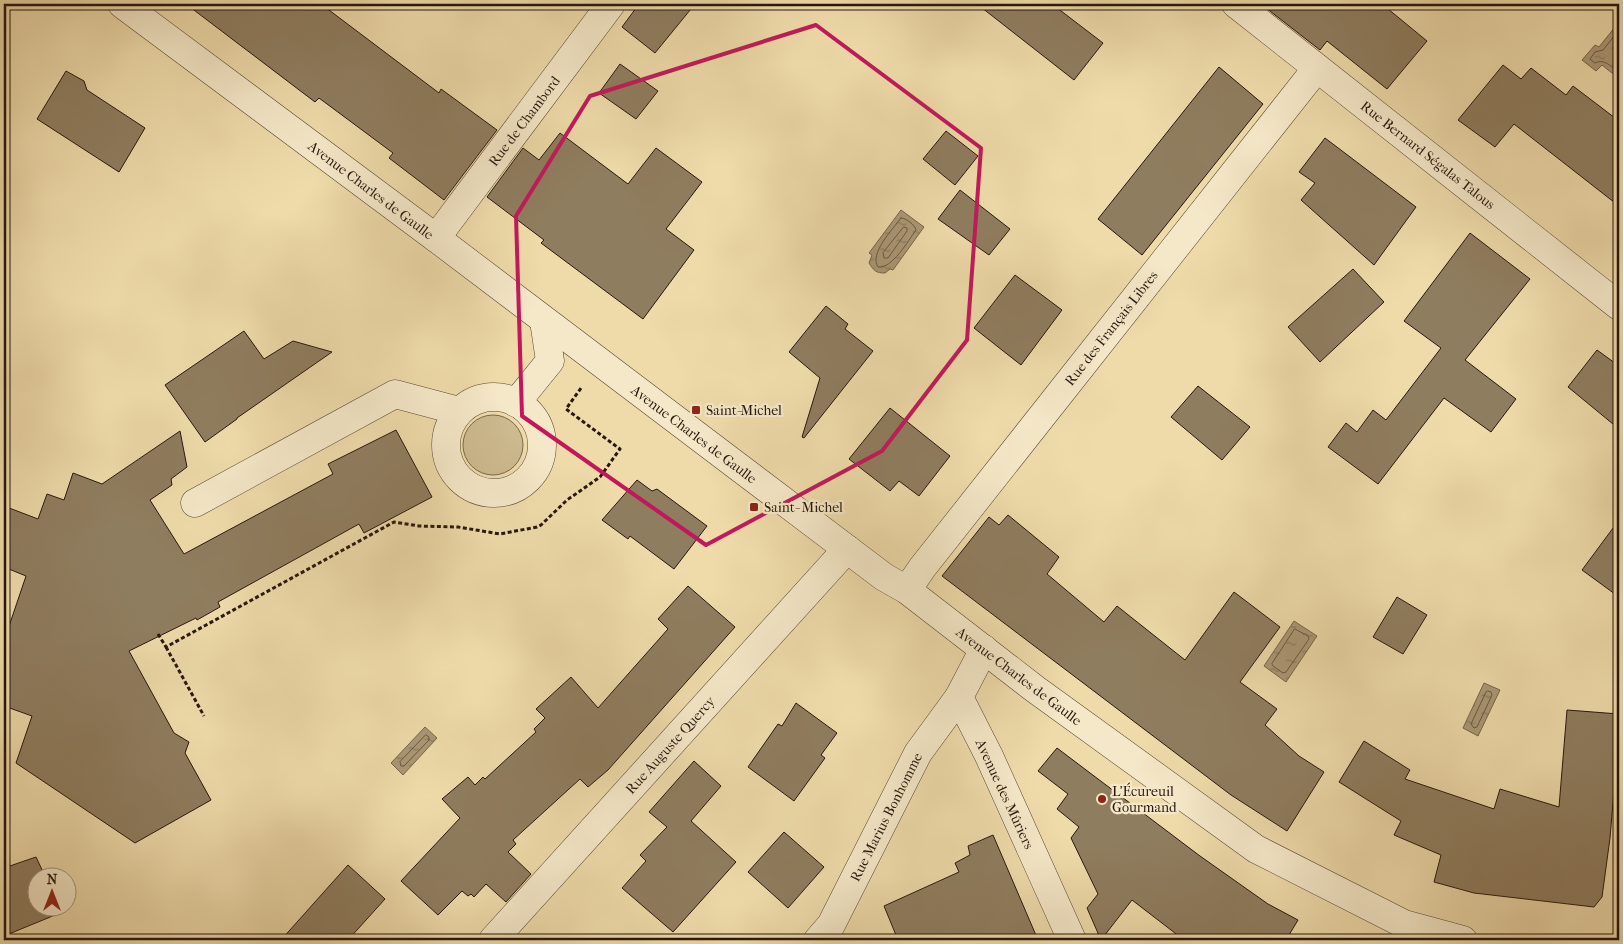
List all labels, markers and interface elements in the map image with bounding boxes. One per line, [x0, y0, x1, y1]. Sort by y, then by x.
street label: Rue de Chambord [485, 73, 564, 170]
street label: Rue Bernard Ségalas Talous [1357, 98, 1498, 213]
street label: Avenue Charles de Gaulle [304, 137, 437, 243]
street label: Rue des Français Libres [1061, 268, 1162, 389]
street label: Avenue Charles de Gaulle [627, 381, 760, 487]
place label: Saint-Michel [706, 402, 782, 419]
marker: Saint-Michel [690, 404, 702, 416]
place label: Saint- Michel [764, 499, 843, 516]
marker: Saint- Michel [748, 501, 760, 513]
street label: Avenue Charles de Gaulle [952, 623, 1085, 729]
street label: Rue Auguste Quercy [622, 693, 719, 798]
street label: Avenue des Mûriers [971, 736, 1038, 852]
street label: Rue Marius Bonhomme [847, 750, 926, 884]
place label: L'Écureuil Gourmand [1112, 782, 1177, 816]
marker: L'Écureuil Gourmand [1096, 793, 1108, 805]
north arrow [28, 866, 78, 916]
text: N [47, 871, 58, 888]

